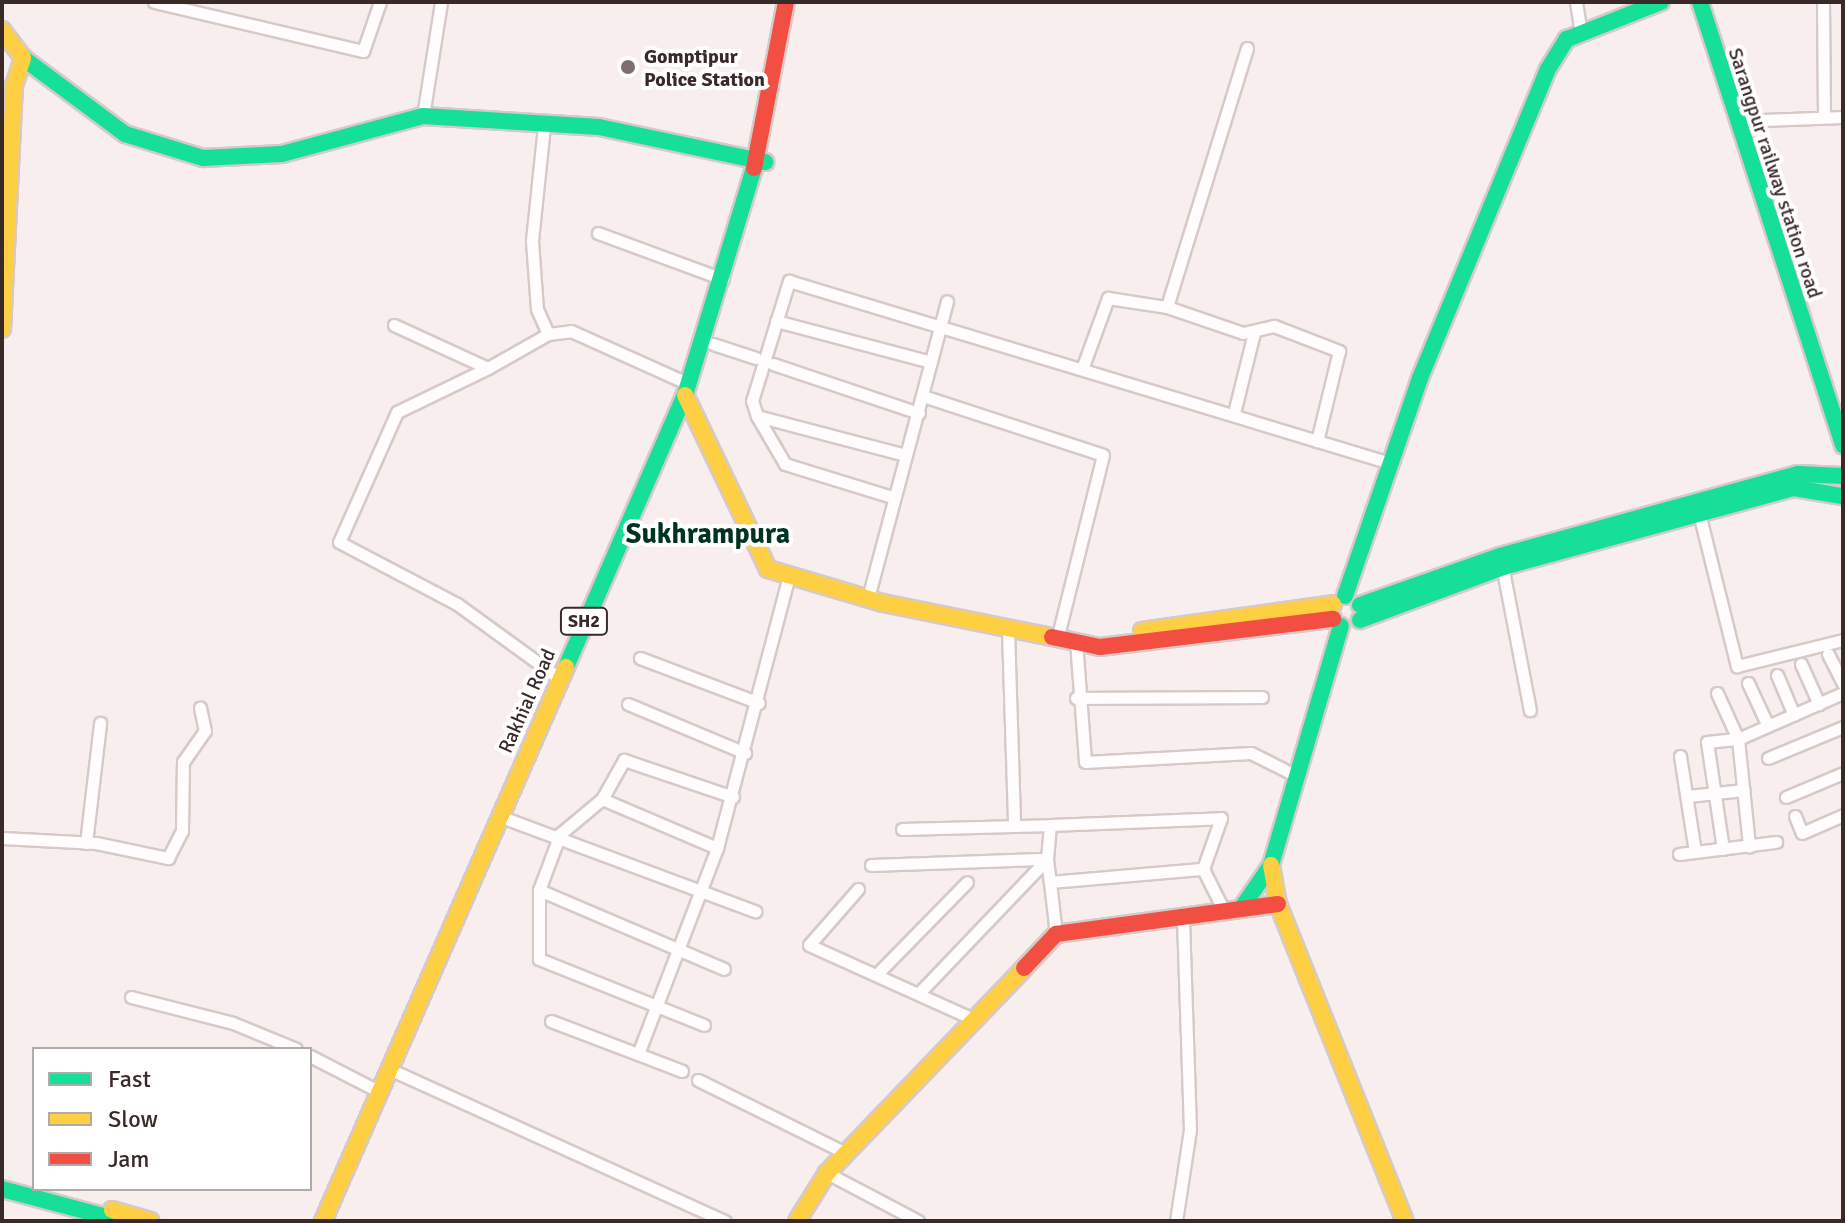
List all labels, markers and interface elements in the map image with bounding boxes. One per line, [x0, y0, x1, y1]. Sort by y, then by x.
place label: Gomptipur Police Station [644, 44, 765, 91]
street label: Sarangpur railway station road [1723, 45, 1827, 301]
marker: Gomptipur Police Station [619, 58, 637, 76]
district label: Sukhrampura [626, 517, 790, 551]
road number: SH2 [558, 607, 610, 635]
street label: Rakhial Road [493, 645, 561, 757]
legend [32, 1047, 312, 1191]
text: Fast [108, 1064, 151, 1094]
text: Slow [108, 1104, 158, 1134]
text: Jam [108, 1144, 149, 1174]

